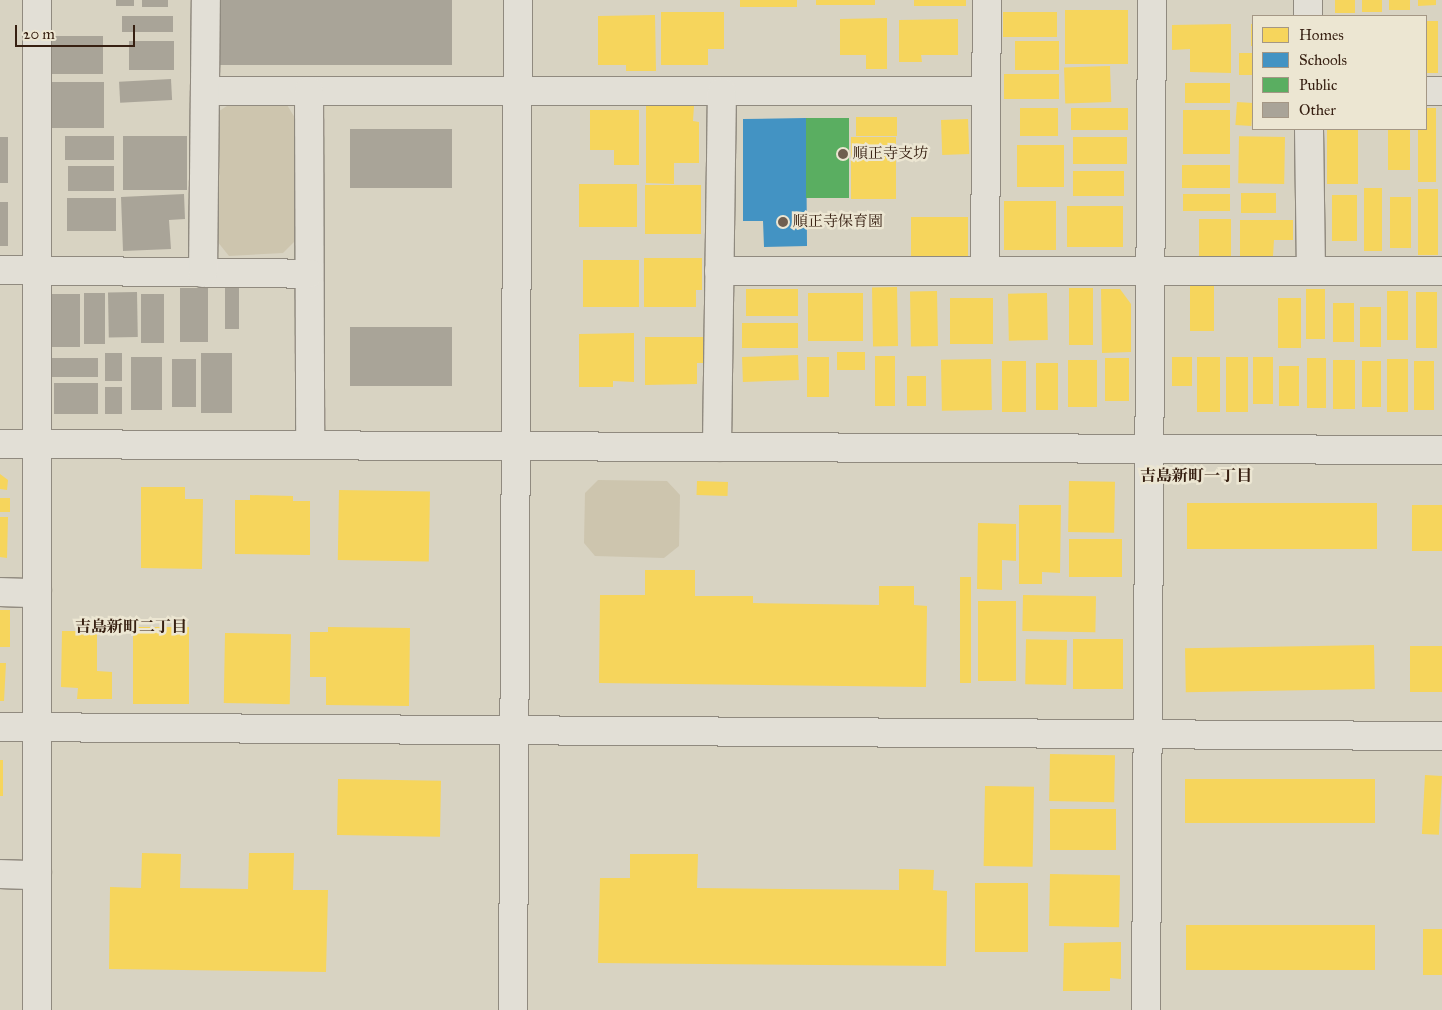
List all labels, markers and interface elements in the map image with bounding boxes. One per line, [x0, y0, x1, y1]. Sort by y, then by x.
scale bar [18, 15, 138, 47]
legend [1252, 15, 1427, 130]
text: 20 m [23, 25, 55, 43]
text: Homes [1299, 26, 1344, 44]
text: Schools [1299, 51, 1347, 69]
text: Public [1299, 76, 1337, 94]
text: Other [1299, 101, 1336, 119]
place label: 順正寺支坊 [853, 145, 928, 163]
marker: 順正寺支坊 [837, 148, 849, 160]
place label: 順正寺保育園 [793, 213, 883, 231]
marker: 順正寺保育園 [777, 216, 789, 228]
district label: 吉島新町一丁目 [1140, 466, 1252, 486]
district label: 吉島新町二丁目 [75, 617, 187, 637]

